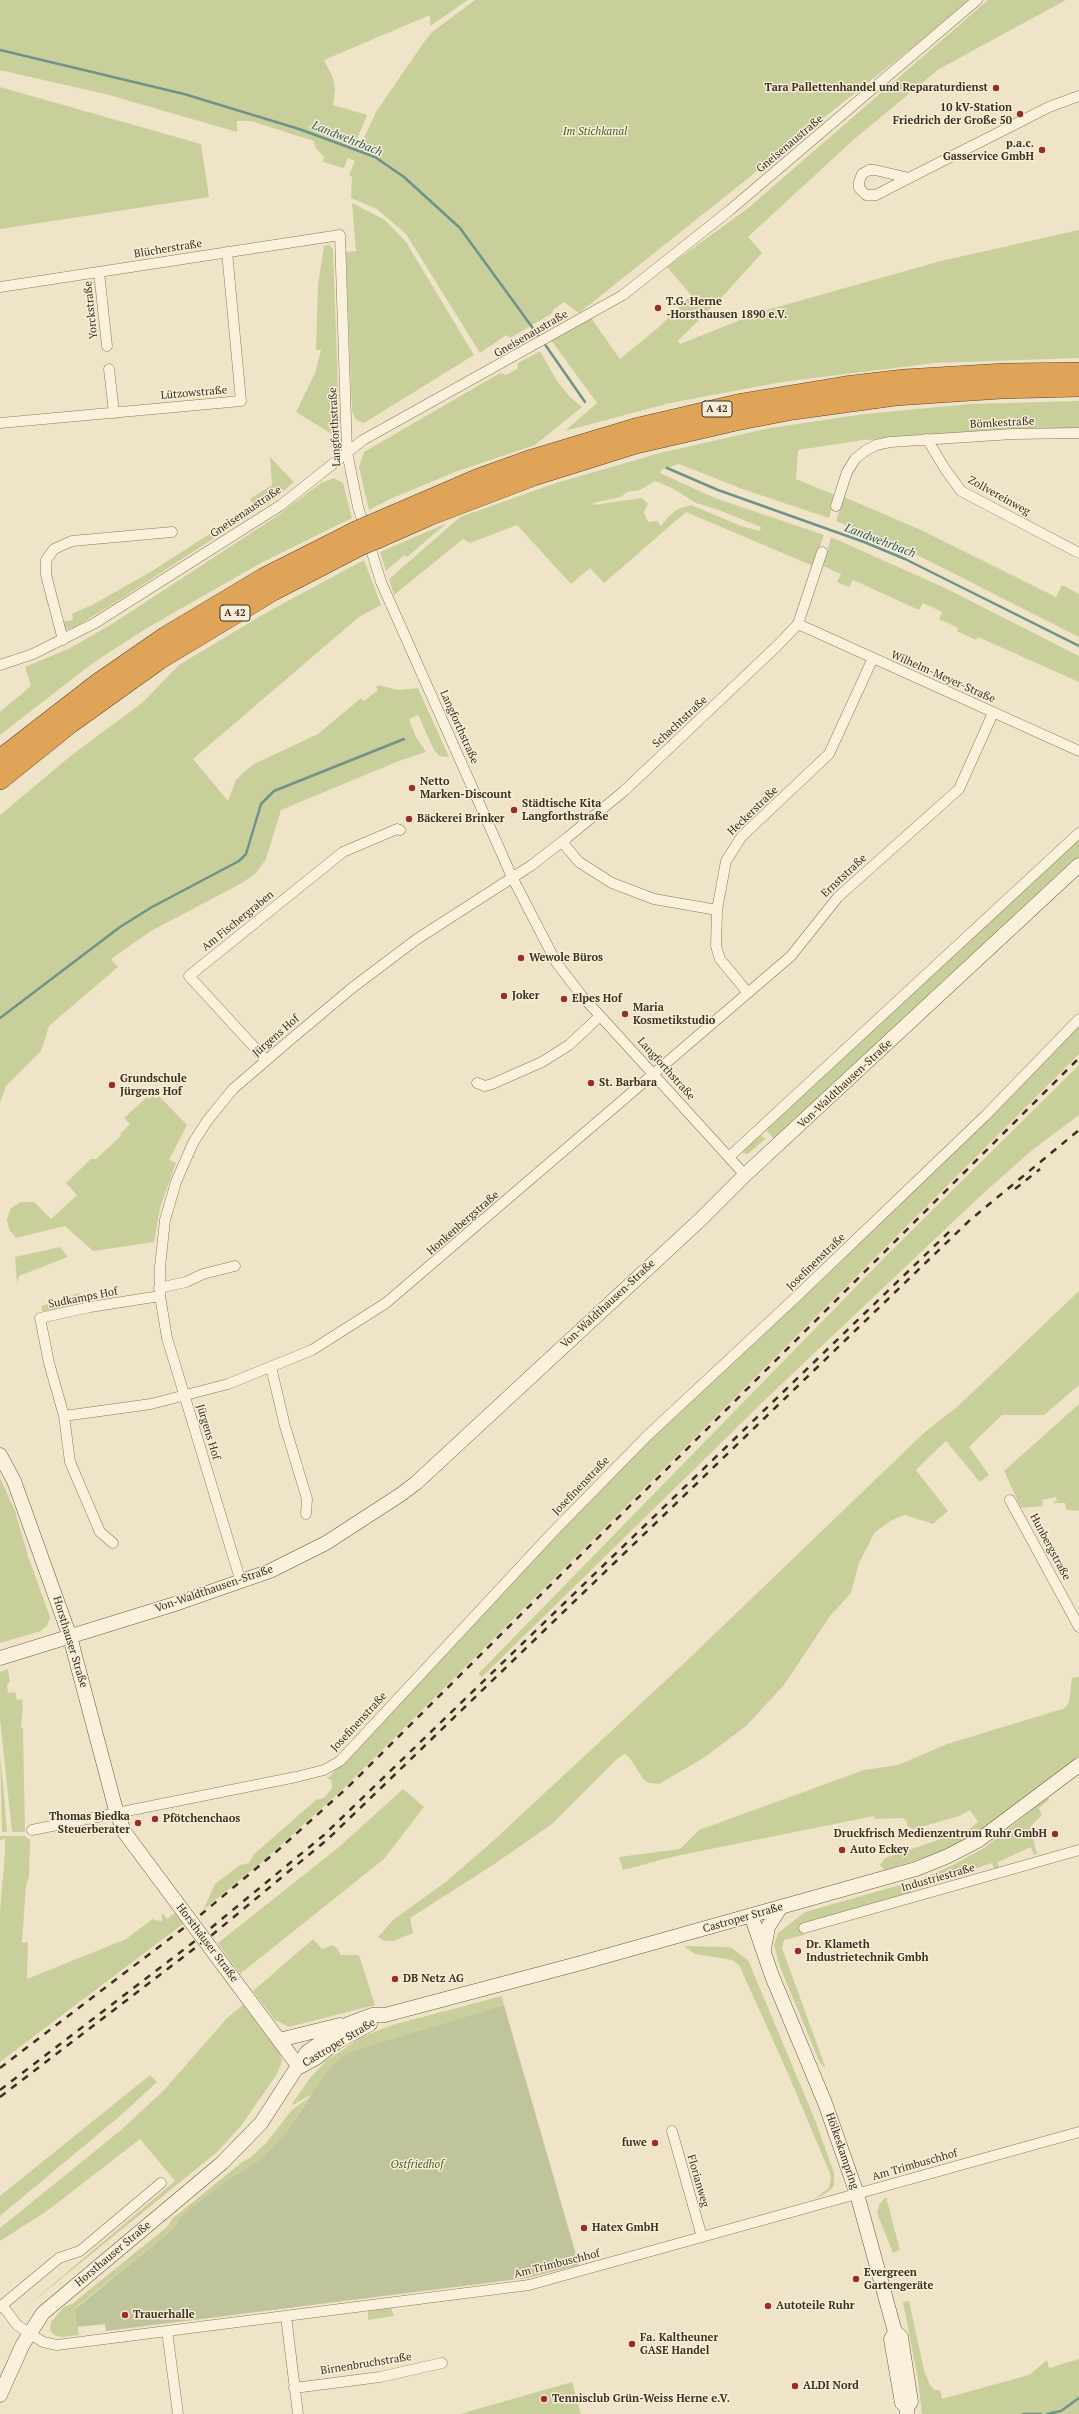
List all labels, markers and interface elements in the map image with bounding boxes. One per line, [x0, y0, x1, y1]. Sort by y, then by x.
place label: Tara Pallettenhandel und Reparaturdienst [765, 81, 988, 95]
marker: Tara Pallettenhandel und Reparaturdienst [991, 83, 1001, 93]
place label: 10 kV-Station Friedrich der Große 50 [893, 101, 1012, 127]
marker: 10 kV-Station Friedrich der Große 50 [1015, 109, 1025, 119]
street label: Gneisenaustraße [754, 112, 826, 176]
water label: Landwehrbach [310, 118, 384, 160]
park label: Im Stichkanal [563, 125, 627, 139]
place label: p.a.c. Gasservice GmbH [943, 137, 1034, 163]
marker: p.a.c. Gasservice GmbH [1037, 145, 1047, 155]
street label: Blücherstraße [133, 237, 203, 261]
street label: Yorckstraße [81, 280, 101, 340]
place label: T.G. Herne -Horsthausen 1890 e.V. [666, 295, 787, 321]
marker: T.G. Herne -Horsthausen 1890 e.V. [653, 303, 663, 313]
street label: Gneisenaustraße [492, 308, 570, 360]
street label: Lützowstraße [160, 384, 228, 402]
street label: Langforthstraße [326, 387, 344, 467]
road number: A 42 [702, 401, 732, 417]
street label: Bömkestraße [969, 415, 1035, 431]
street label: Zollvereinweg [966, 474, 1032, 518]
street label: Gneisenaustraße [208, 483, 284, 541]
water label: Landwehrbach [842, 521, 918, 561]
road number: A 42 [220, 605, 250, 621]
street label: Wilhelm-Meyer-Straße [889, 648, 997, 706]
street label: Langforthstraße [437, 688, 481, 766]
street label: Schachtstraße [650, 693, 710, 751]
place label: Netto Marken-Discount [420, 775, 512, 801]
marker: Netto Marken-Discount [407, 783, 417, 793]
street label: Heckerstraße [725, 784, 781, 838]
place label: Städtische Kita Langforthstraße [522, 797, 608, 823]
marker: Städtische Kita Langforthstraße [509, 805, 519, 815]
place label: Bäckerei Brinker [417, 812, 505, 826]
marker: Bäckerei Brinker [404, 814, 414, 824]
street label: Ernststraße [819, 852, 869, 900]
street label: Am Fischergraben [199, 888, 277, 954]
place label: Wewole Büros [529, 951, 603, 965]
marker: Wewole Büros [516, 953, 526, 963]
place label: Joker [512, 989, 539, 1003]
marker: Joker [499, 991, 509, 1001]
place label: Elpes Hof [572, 992, 622, 1006]
marker: Elpes Hof [559, 994, 569, 1004]
place label: Maria Kosmetikstudio [633, 1001, 715, 1027]
marker: Maria Kosmetikstudio [620, 1009, 630, 1019]
street label: Jürgens Hof [250, 1012, 302, 1060]
street label: Langforthstraße [634, 1035, 698, 1103]
street label: Von-Waldthausen-Straße [795, 1037, 895, 1131]
place label: Grundschule Jürgens Hof [120, 1072, 187, 1098]
place label: St. Barbara [599, 1076, 657, 1090]
marker: St. Barbara [586, 1078, 596, 1088]
marker: Grundschule Jürgens Hof [107, 1080, 117, 1090]
street label: Honkenbergstraße [424, 1188, 502, 1258]
street label: Josefinenstraße [784, 1231, 848, 1293]
street label: Von-Waldthausen-Straße [558, 1257, 658, 1351]
street label: Sudkamps Hof [47, 1285, 119, 1311]
street label: Jürgens Hof [193, 1403, 223, 1461]
street label: Josefinenstraße [550, 1454, 612, 1518]
street label: Hunbergstraße [1027, 1511, 1073, 1583]
street label: Von-Waldthausen-Straße [153, 1563, 275, 1615]
street label: Horsthauser Straße [50, 1595, 90, 1689]
street label: Josefinenstraße [328, 1690, 390, 1754]
place label: Thomas Biedka Steuerberater [49, 1810, 130, 1836]
place label: Pfötchenchaos [163, 1812, 240, 1826]
marker: Pfötchenchaos [150, 1814, 160, 1824]
marker: Thomas Biedka Steuerberater [133, 1818, 143, 1828]
place label: Druckfrisch Medienzentrum Ruhr GmbH [834, 1827, 1047, 1841]
marker: Druckfrisch Medienzentrum Ruhr GmbH [1050, 1829, 1060, 1839]
place label: Auto Eckey [850, 1843, 908, 1857]
marker: Auto Eckey [837, 1845, 847, 1855]
street label: Industriestraße [900, 1861, 976, 1895]
street label: Castroper Straße [701, 1900, 785, 1936]
street label: Horsthauser Straße [173, 1901, 241, 1985]
place label: Dr. Klameth Industrietechnik Gmbh [806, 1938, 929, 1964]
marker: Dr. Klameth Industrietechnik Gmbh [793, 1946, 803, 1956]
place label: DB Netz AG [403, 1972, 464, 1986]
marker: DB Netz AG [390, 1974, 400, 1984]
street label: Castroper Straße [300, 2016, 378, 2070]
street label: Hölkeskampring [823, 2111, 861, 2191]
place label: fuwe [622, 2136, 647, 2150]
marker: fuwe [650, 2138, 660, 2148]
street label: Am Trimbuschhof [871, 2147, 959, 2183]
street label: Florianweg [684, 2153, 712, 2209]
park label: Ostfriedhof [391, 2158, 443, 2172]
street label: Horsthauser Straße [72, 2218, 154, 2290]
place label: Hatex GmbH [592, 2221, 659, 2235]
marker: Hatex GmbH [579, 2223, 589, 2233]
street label: Am Trimbuschhof [513, 2247, 601, 2281]
place label: Evergreen Gartengeräte [864, 2266, 933, 2292]
marker: Evergreen Gartengeräte [851, 2274, 861, 2284]
place label: Autoteile Ruhr [776, 2299, 854, 2313]
marker: Autoteile Ruhr [763, 2301, 773, 2311]
place label: Trauerhalle [133, 2308, 195, 2322]
marker: Trauerhalle [120, 2310, 130, 2320]
place label: Fa. Kaltheuner GASE Handel [640, 2331, 718, 2357]
marker: Fa. Kaltheuner GASE Handel [627, 2339, 637, 2349]
street label: Birnenbruchstraße [319, 2350, 413, 2378]
place label: ALDI Nord [803, 2379, 859, 2393]
marker: ALDI Nord [790, 2381, 800, 2391]
place label: Tennisclub Grün-Weiss Herne e.V. [552, 2392, 730, 2406]
marker: Tennisclub Grün-Weiss Herne e.V. [539, 2394, 549, 2404]

